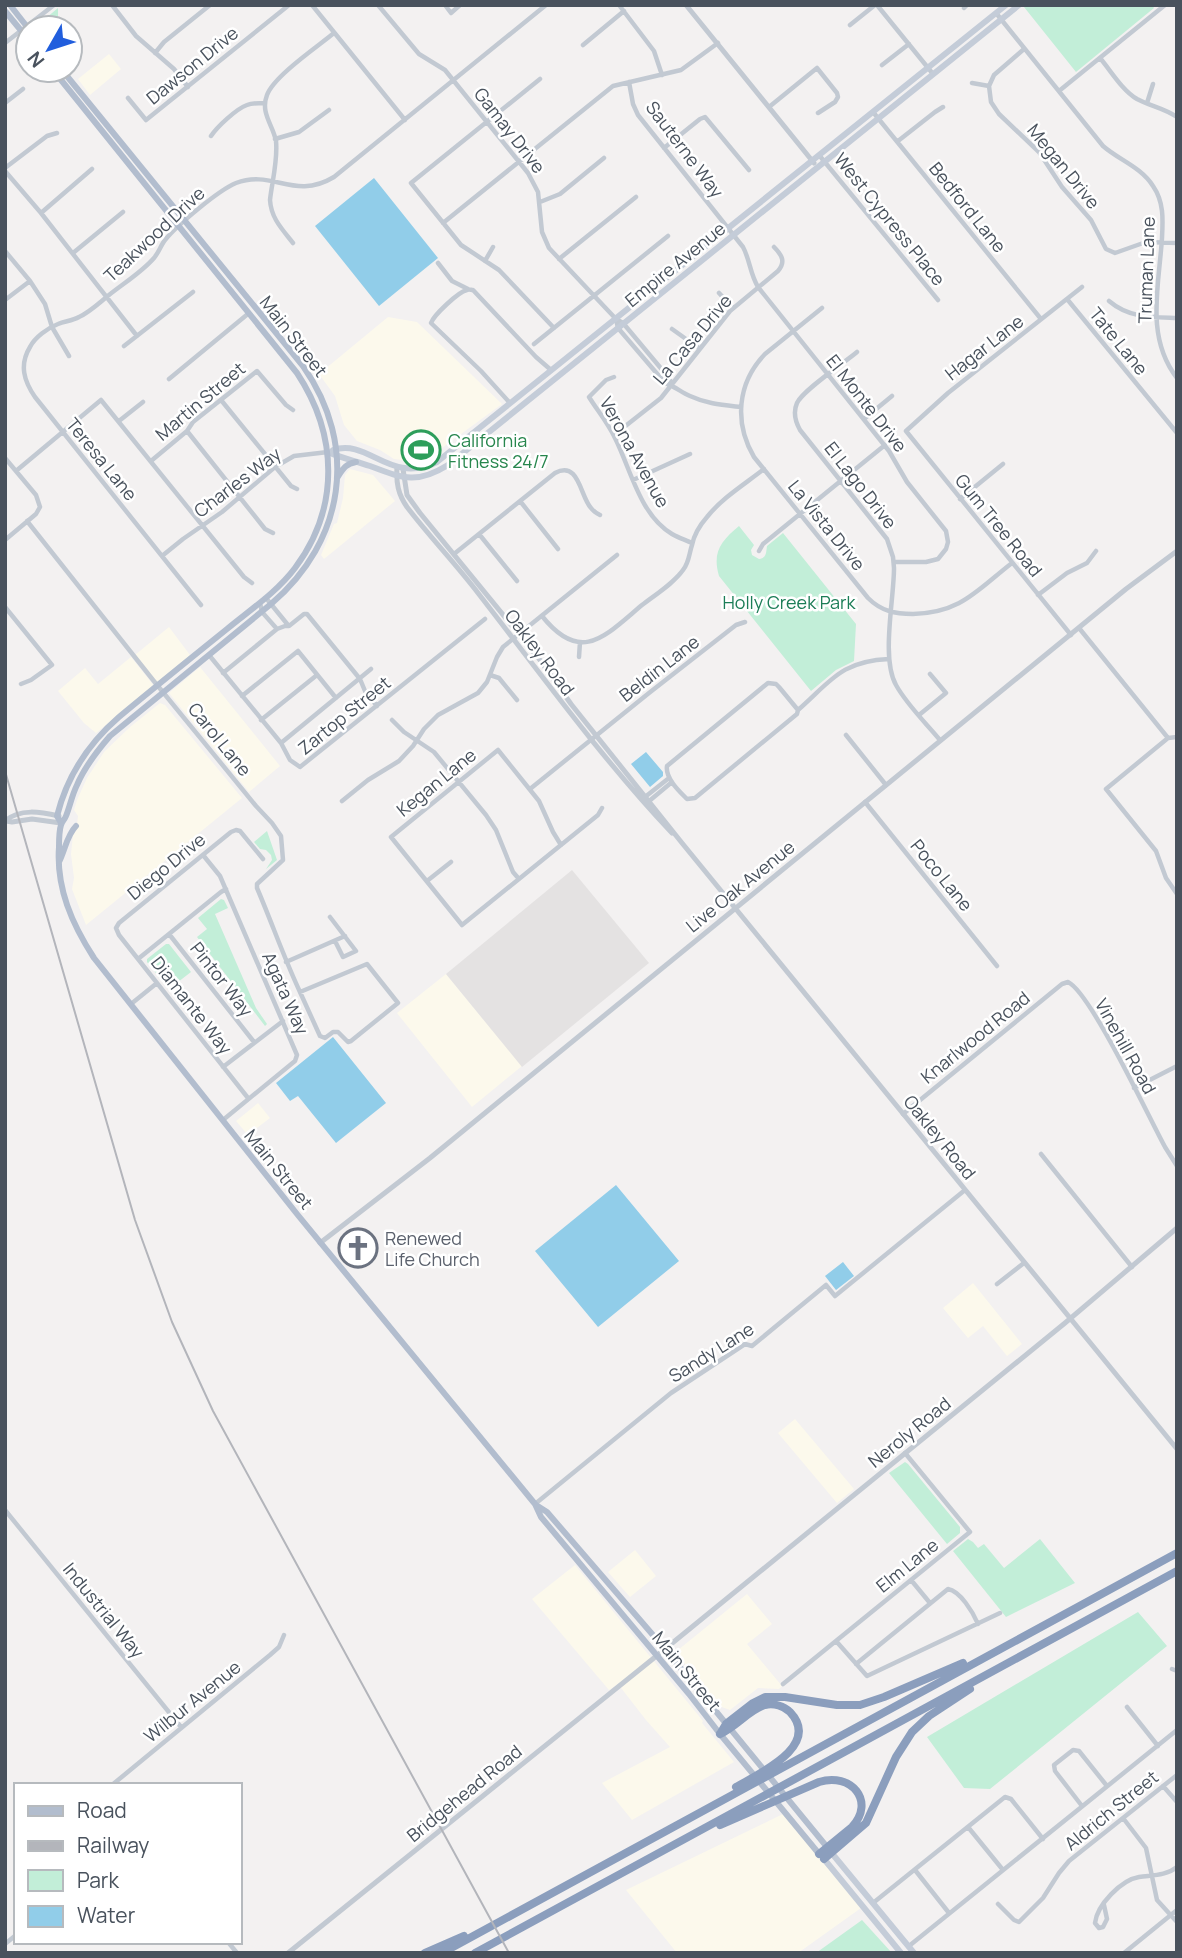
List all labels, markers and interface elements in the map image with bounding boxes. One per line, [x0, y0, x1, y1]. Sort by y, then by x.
north arrow [14, 14, 84, 84]
street label: Dawson Drive [141, 21, 243, 109]
text: N [21, 46, 50, 73]
street label: Gamay Drive [469, 82, 551, 178]
street label: Sauterne Way [641, 96, 730, 203]
street label: Megan Drive [1022, 119, 1106, 213]
street label: West Cypress Place [829, 148, 951, 290]
street label: Bedford Lane [924, 157, 1012, 257]
street label: Teakwood Drive [98, 181, 210, 287]
street label: Empire Avenue [620, 216, 730, 312]
street label: Truman Lane [1132, 216, 1160, 324]
street label: La Casa Drive [647, 289, 737, 389]
street label: Main Street [255, 291, 333, 381]
street label: Tate Lane [1084, 302, 1154, 380]
street label: Hagar Lane [940, 309, 1028, 385]
street label: El Monte Drive [821, 349, 913, 457]
street label: Martin Street [150, 356, 250, 446]
street label: Verona Avenue [595, 392, 675, 512]
street label: Teresa Lane [61, 413, 143, 505]
place label: California Fitness 24/7 [448, 428, 549, 473]
sports icon: California Fitness 24/7 [400, 429, 442, 471]
street label: El Lago Drive [819, 437, 903, 533]
street label: Charles Way [189, 441, 286, 523]
street label: Gum Tree Road [950, 469, 1048, 581]
street label: La Vista Drive [783, 475, 871, 575]
park label: Holly Creek Park [722, 590, 857, 614]
street label: Oakley Road [500, 604, 580, 700]
street label: Beldin Lane [614, 629, 704, 707]
street label: Zartop Street [293, 670, 395, 760]
street label: Carol Lane [183, 697, 257, 781]
street label: Kegan Lane [391, 743, 481, 821]
street label: Diego Drive [122, 827, 210, 905]
street label: Poco Lane [906, 834, 978, 916]
street label: Live Oak Avenue [681, 835, 799, 937]
street label: Pintor Way [185, 937, 259, 1022]
street label: Agata Way [257, 948, 315, 1038]
street label: Diamante Way [146, 951, 238, 1059]
street label: Knarlwood Road [915, 986, 1035, 1088]
street label: Vinehill Road [1090, 994, 1162, 1098]
street label: Oakley Road [899, 1090, 981, 1184]
street label: Main Street [239, 1124, 319, 1214]
place label: Renewed Life Church [385, 1226, 480, 1271]
church icon: Renewed Life Church [337, 1227, 379, 1269]
street label: Sandy Lane [664, 1316, 758, 1388]
street label: Neroly Road [863, 1391, 955, 1473]
street label: Elm Lane [871, 1532, 943, 1598]
street label: Industrial Way [58, 1557, 150, 1663]
street label: Main Street [647, 1626, 727, 1716]
street label: Wilbur Avenue [139, 1655, 245, 1747]
street label: Bridgehead Road [401, 1739, 527, 1847]
street label: Aldrich Street [1059, 1765, 1163, 1855]
legend [14, 1783, 242, 1944]
text: Road [77, 1796, 127, 1824]
text: Railway [77, 1831, 149, 1859]
text: Park [77, 1866, 119, 1894]
text: Water [77, 1901, 136, 1929]

